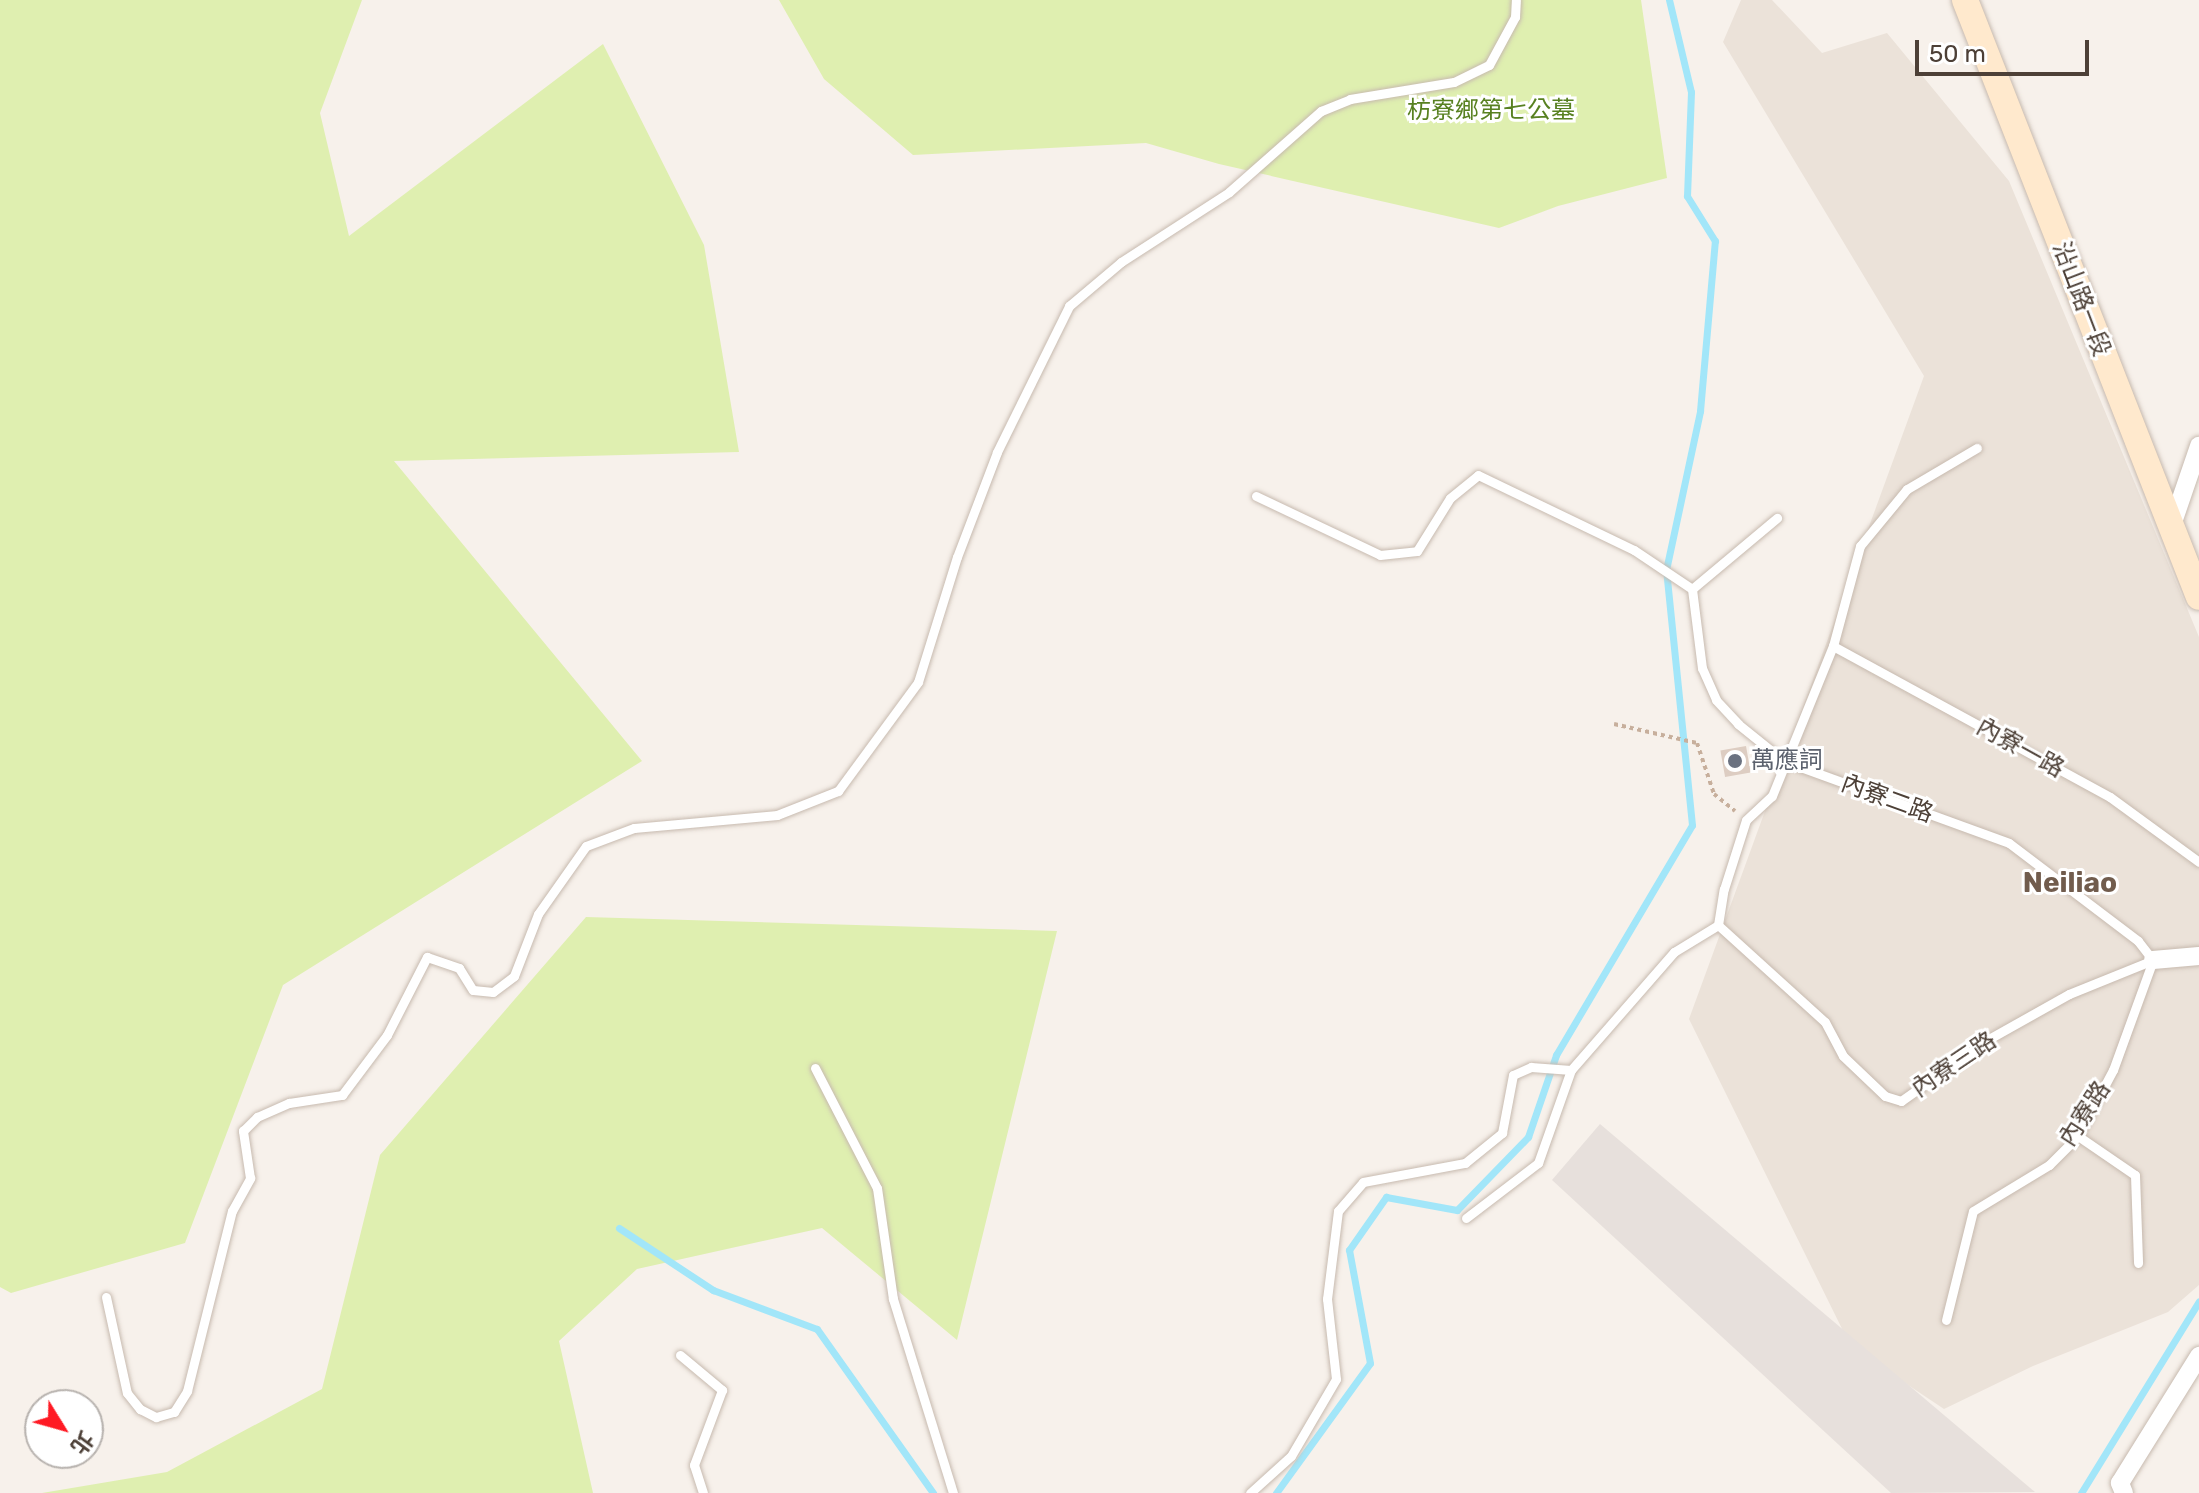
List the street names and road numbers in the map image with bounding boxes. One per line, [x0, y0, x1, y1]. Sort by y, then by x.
street label: 沿山路一段 [2046, 238, 2116, 360]
street label: 內寮一路 [1971, 712, 2069, 784]
street label: 內寮二路 [1837, 769, 1937, 829]
street label: 內寮三路 [1906, 1026, 2002, 1104]
street label: 內寮路 [2053, 1076, 2117, 1152]

